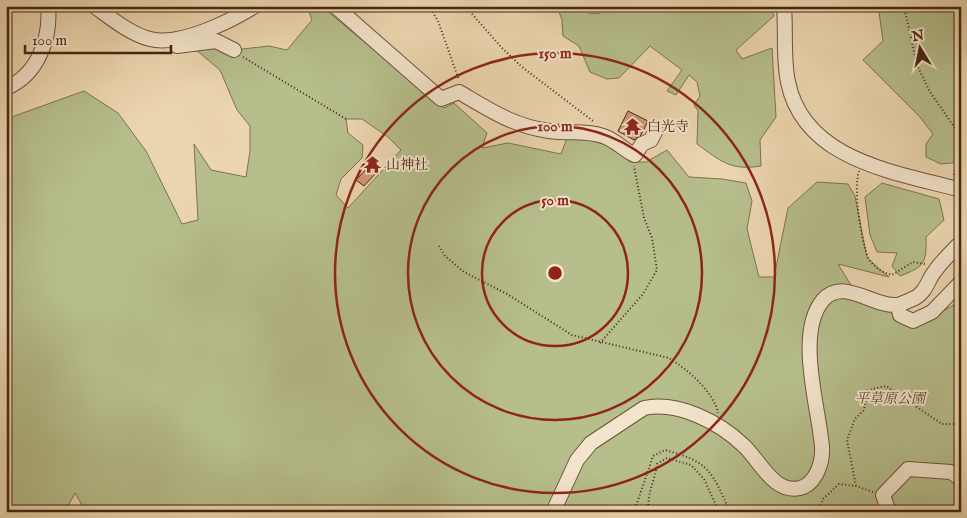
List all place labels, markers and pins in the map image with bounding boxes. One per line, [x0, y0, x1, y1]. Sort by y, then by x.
temple icon: 白光寺 [623, 116, 643, 136]
place label: 白光寺 [647, 118, 689, 136]
temple icon: 山神社 [362, 154, 382, 174]
place label: 山神社 [386, 156, 428, 174]
centre of rings [546, 264, 564, 282]

